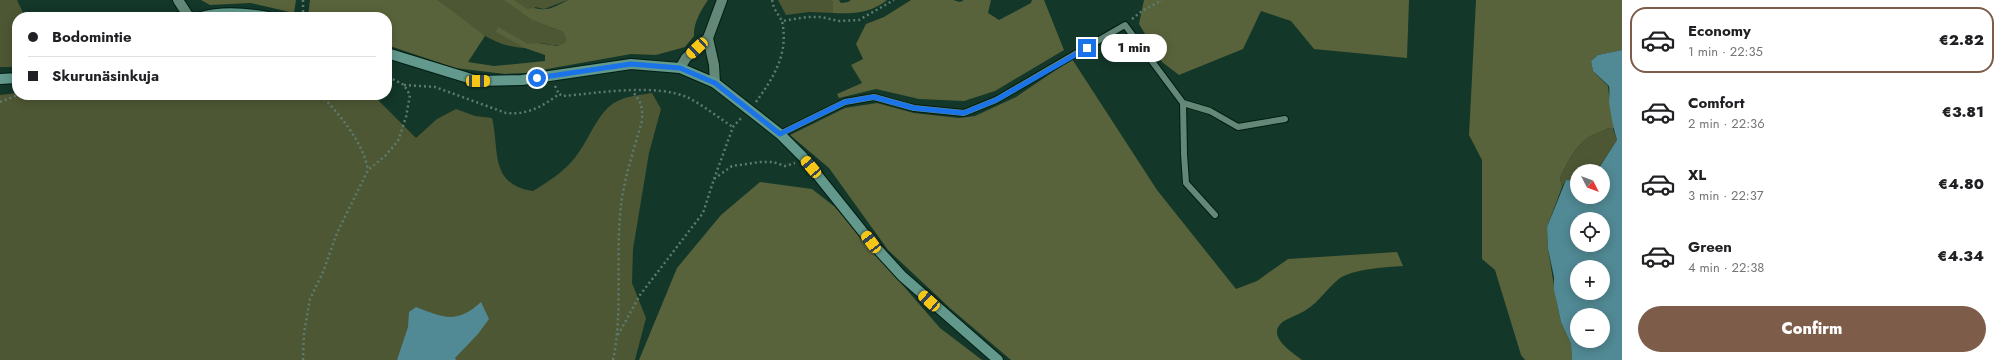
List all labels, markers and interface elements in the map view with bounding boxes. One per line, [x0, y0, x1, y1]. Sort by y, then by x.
text: Economy [1688, 20, 1751, 42]
icon: car [1640, 22, 1676, 58]
text: Bodomintie [52, 26, 132, 48]
text: €2.82 [1939, 29, 1984, 51]
callout: 1 min [1101, 34, 1167, 62]
car [684, 35, 710, 61]
text: 1 min [1118, 38, 1150, 57]
route end [1078, 39, 1096, 57]
text: 1 min · 22:35 [1688, 42, 1763, 61]
text: Skurunäsinkuja [52, 65, 159, 87]
route start [528, 69, 546, 87]
car [466, 75, 490, 87]
text: Comfort [1688, 92, 1745, 114]
icon: car [1640, 94, 1676, 130]
text: €3.81 [1942, 101, 1984, 123]
text: 2 min · 22:36 [1688, 114, 1765, 133]
car [799, 154, 823, 180]
north arrow [1570, 164, 1610, 204]
map controls [1570, 164, 1610, 348]
text: XL [1688, 164, 1706, 186]
icon: car [1640, 166, 1676, 202]
text: €4.80 [1938, 173, 1984, 195]
text: 3 min · 22:37 [1688, 186, 1763, 205]
button: locate [1570, 212, 1610, 252]
car [859, 229, 883, 255]
text: Green [1688, 236, 1732, 258]
icon: car [1640, 238, 1676, 274]
text: €4.34 [1937, 245, 1984, 267]
text: 4 min · 22:38 [1688, 258, 1764, 277]
button: + [1570, 260, 1610, 300]
car [916, 289, 942, 313]
button: Confirm [1638, 306, 1986, 352]
button: − [1570, 308, 1610, 348]

